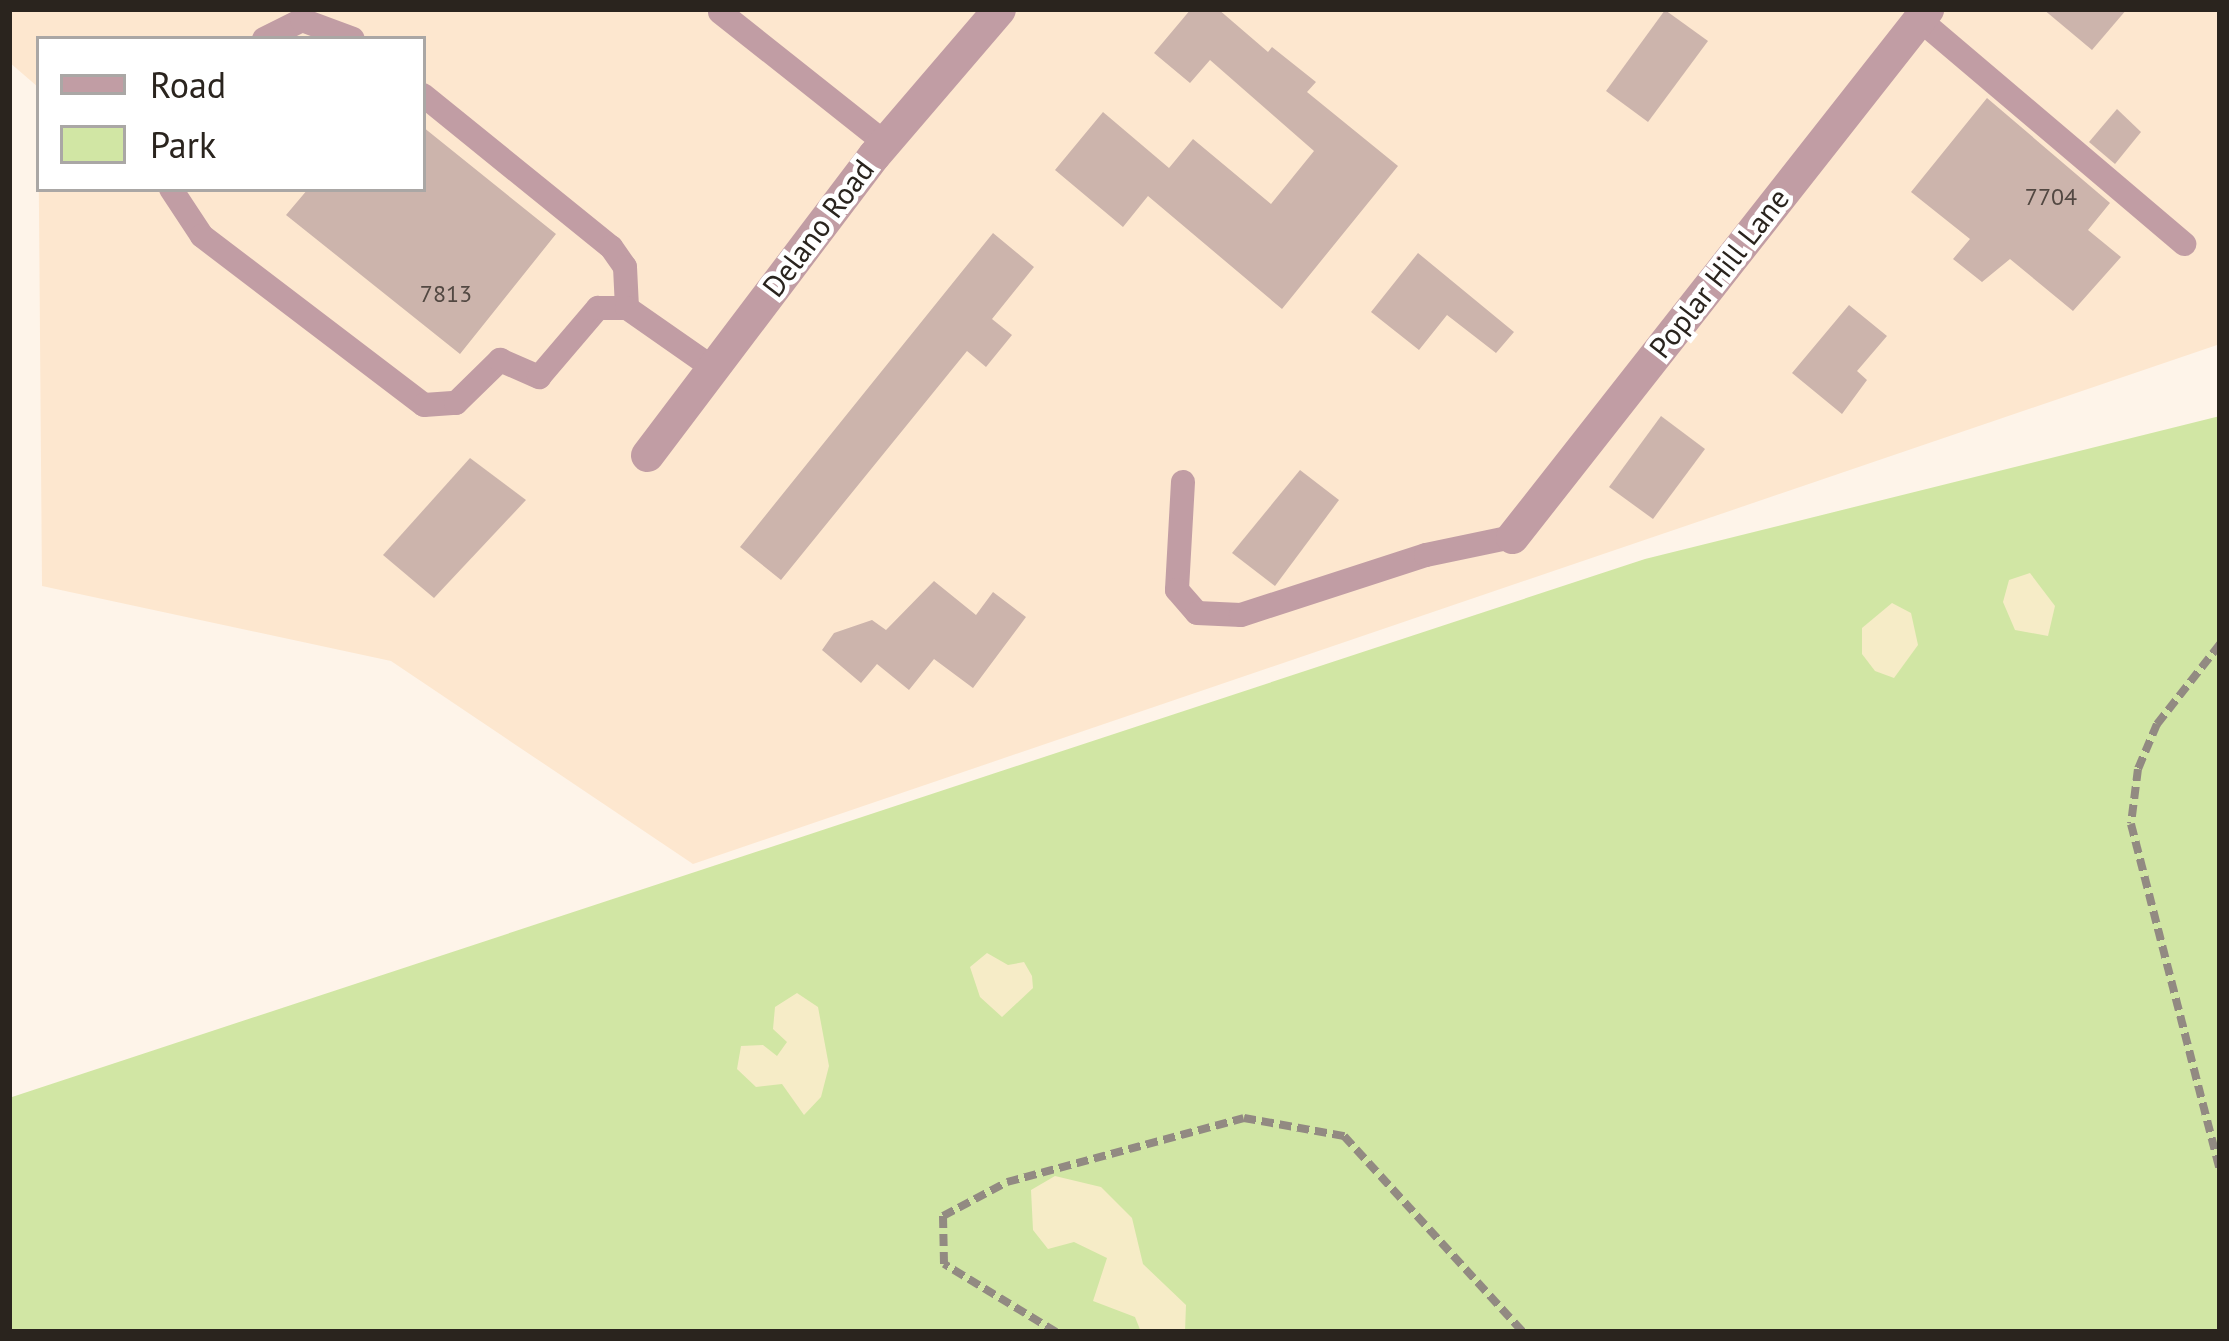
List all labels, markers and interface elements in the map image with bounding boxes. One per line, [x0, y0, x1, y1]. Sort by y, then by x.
legend [36, 36, 426, 192]
text: Road [150, 61, 226, 108]
text: Park [150, 121, 216, 168]
street label: Delano Road [755, 152, 881, 304]
street label: Poplar Hill Lane [1642, 181, 1796, 365]
house number: 7704 [2025, 183, 2077, 211]
house number: 7813 [420, 280, 472, 308]

